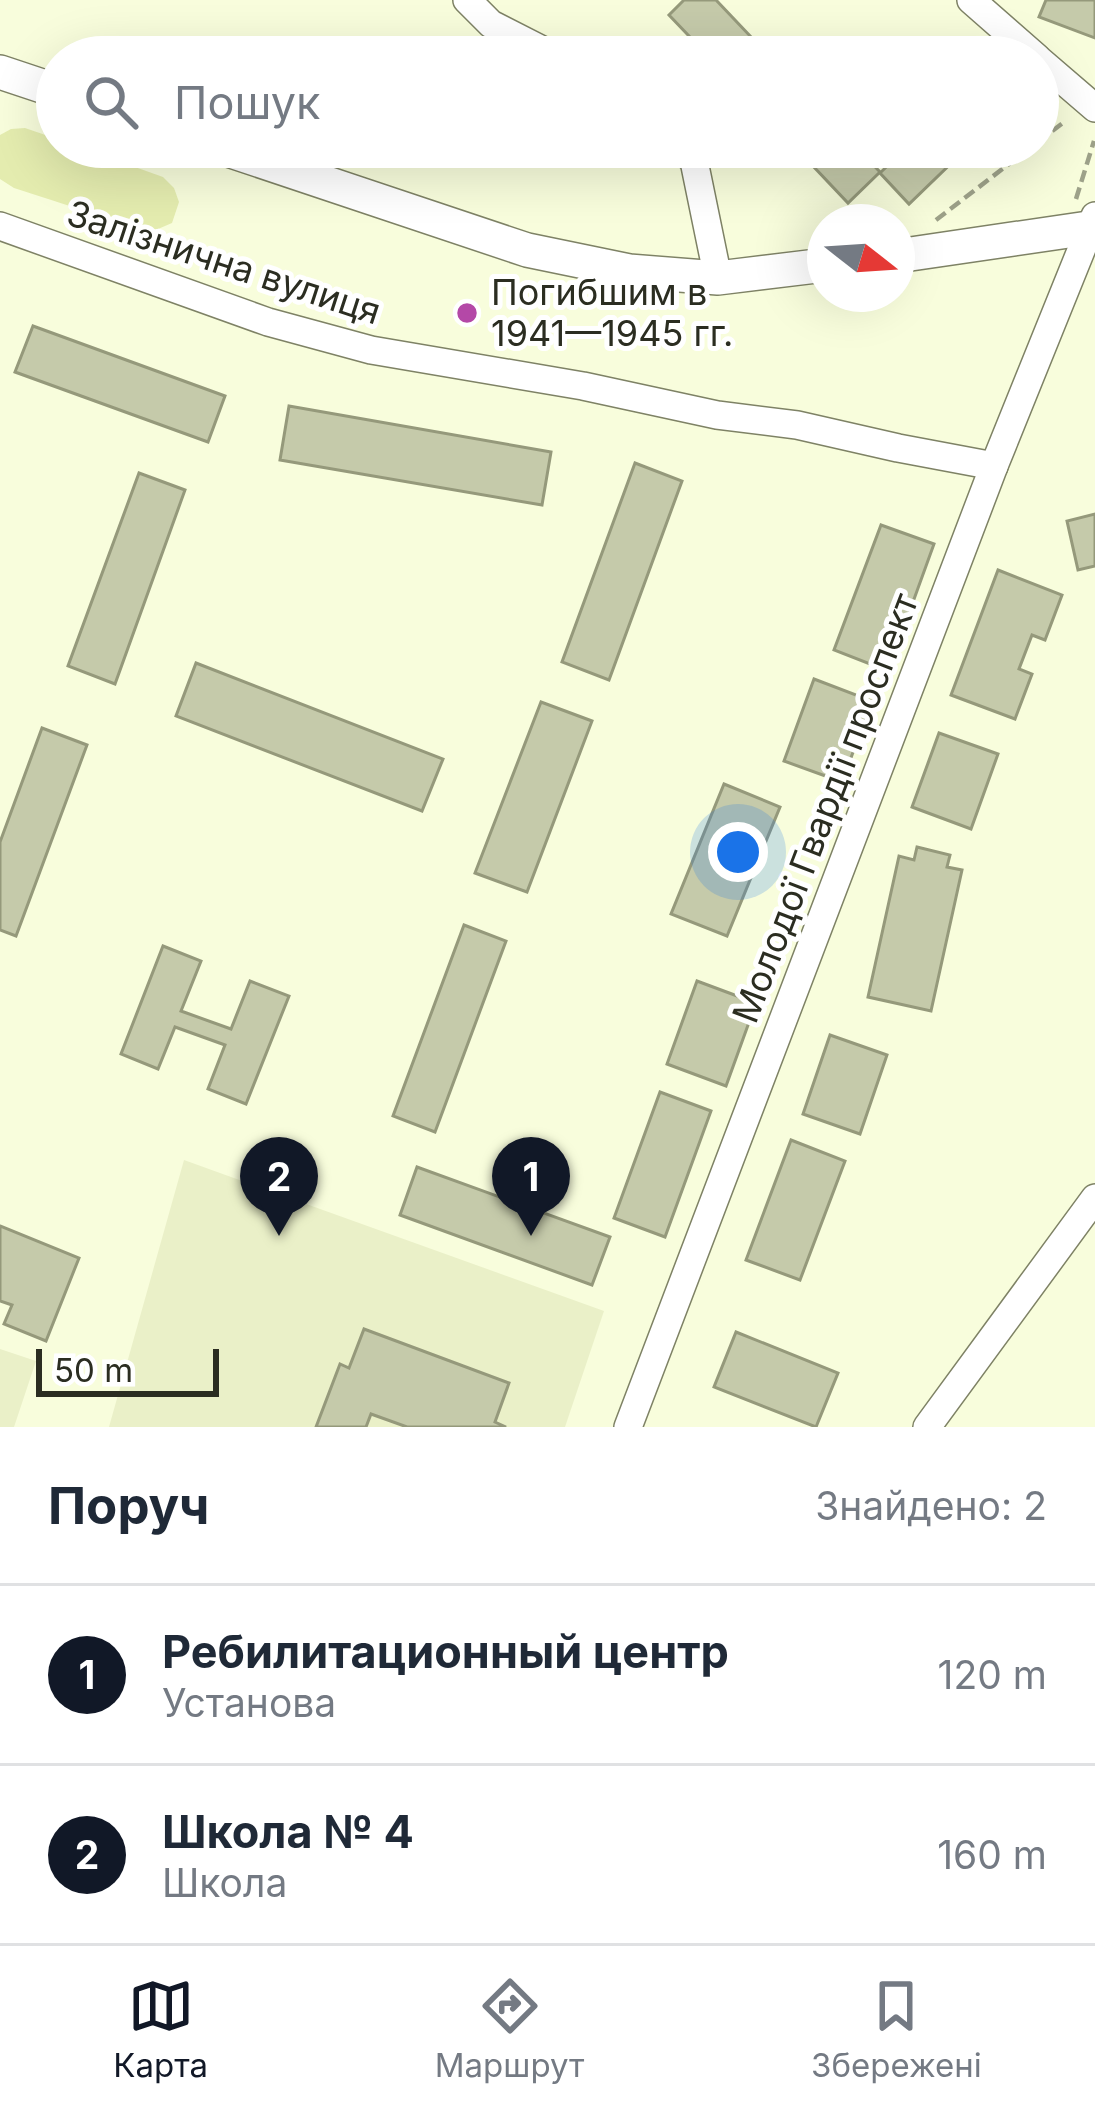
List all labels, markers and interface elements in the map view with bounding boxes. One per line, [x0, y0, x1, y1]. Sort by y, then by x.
search box [36, 36, 1059, 168]
icon: search [78, 69, 144, 135]
text: Пошук [174, 75, 320, 130]
street label: Залізнична вулиця [62, 191, 386, 333]
north arrow [807, 204, 915, 312]
place label: Погибшим в 1941—1945 гг. [491, 270, 733, 355]
marker: Погибшим в 1941—1945 гг. [454, 300, 480, 326]
street label: Молодої Гвардії проспект [723, 587, 927, 1029]
your location [708, 822, 768, 882]
pin: 2 [240, 1137, 318, 1236]
pin: 1 [492, 1137, 570, 1236]
scale bar [36, 1343, 219, 1396]
text: 50 m [54, 1350, 133, 1390]
text: Поруч [48, 1475, 209, 1536]
text: Знайдено: 2 [815, 1482, 1047, 1529]
text: Ребилитационный центр [162, 1624, 729, 1679]
text: 1 [79, 1651, 95, 1698]
text: 120 m [938, 1651, 1047, 1698]
text: Установа [162, 1679, 336, 1726]
text: Школа № 4 [162, 1804, 414, 1859]
text: 2 [75, 1831, 99, 1878]
text: 160 m [937, 1831, 1047, 1878]
text: Школа [162, 1859, 287, 1906]
tab: Карта [113, 1973, 208, 2085]
tab: Маршрут [435, 1973, 584, 2085]
tab: Збережені [811, 1973, 982, 2085]

